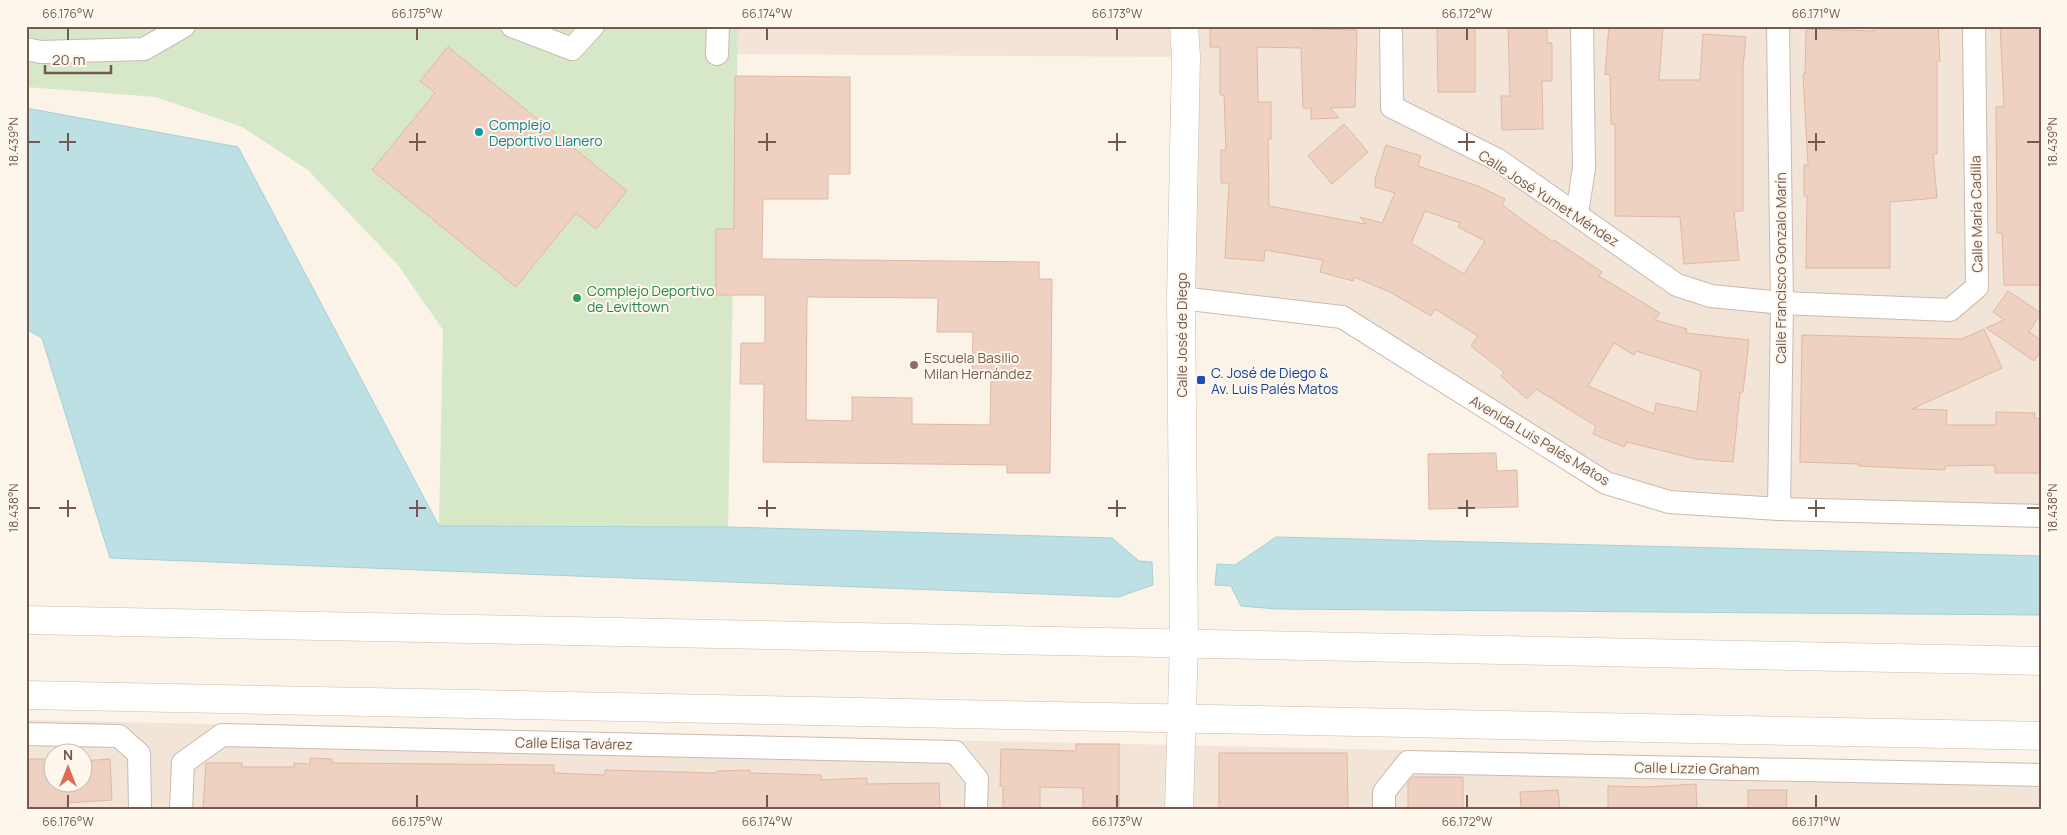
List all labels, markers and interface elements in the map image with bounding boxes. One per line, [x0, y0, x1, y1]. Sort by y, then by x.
text: 66.176°W [42, 5, 94, 22]
text: 66.175°W [392, 5, 443, 22]
text: 66.174°W [742, 5, 793, 22]
text: 66.173°W [1092, 5, 1143, 22]
text: 66.172°W [1442, 5, 1493, 22]
text: 66.171°W [1792, 5, 1841, 22]
scale bar [45, 42, 111, 74]
text: 20 m [52, 49, 85, 70]
place label: Complejo Deportivo Llanero [489, 115, 603, 150]
text: 18.439°N [5, 117, 22, 167]
text: 18.439°N [2044, 117, 2061, 167]
marker: Complejo Deportivo Llanero [473, 126, 485, 138]
street label: Calle José Yumet Méndez [1475, 145, 1623, 251]
street label: Calle María Cadilla [1965, 155, 1987, 273]
street label: Calle Francisco Gonzalo Marín [1771, 172, 1790, 364]
street label: Calle José de Diego [1172, 272, 1191, 398]
place label: Complejo Deportivo de Levittown [587, 281, 714, 316]
marker: Complejo Deportivo de Levittown [571, 292, 583, 304]
place label: Escuela Basilio Milan Hernández [924, 348, 1032, 383]
marker: Escuela Basilio Milan Hernández [908, 359, 920, 371]
place label: C. José de Diego & Av. Luis Palés Matos [1211, 363, 1338, 398]
marker: C. José de Diego & Av. Luis Palés Matos [1195, 374, 1207, 386]
street label: Avenida Luis Palés Matos [1466, 391, 1614, 489]
text: 18.438°N [5, 484, 22, 532]
text: 18.438°N [2044, 484, 2061, 532]
street label: Calle Elisa Tavárez [515, 732, 633, 754]
north arrow [42, 742, 92, 792]
text: N [63, 745, 73, 764]
street label: Calle Lizzie Graham [1634, 757, 1760, 779]
text: 66.176°W [42, 813, 94, 830]
text: 66.175°W [392, 813, 443, 830]
text: 66.174°W [742, 813, 793, 830]
text: 66.173°W [1092, 813, 1143, 830]
text: 66.172°W [1442, 813, 1493, 830]
text: 66.171°W [1792, 813, 1841, 830]

